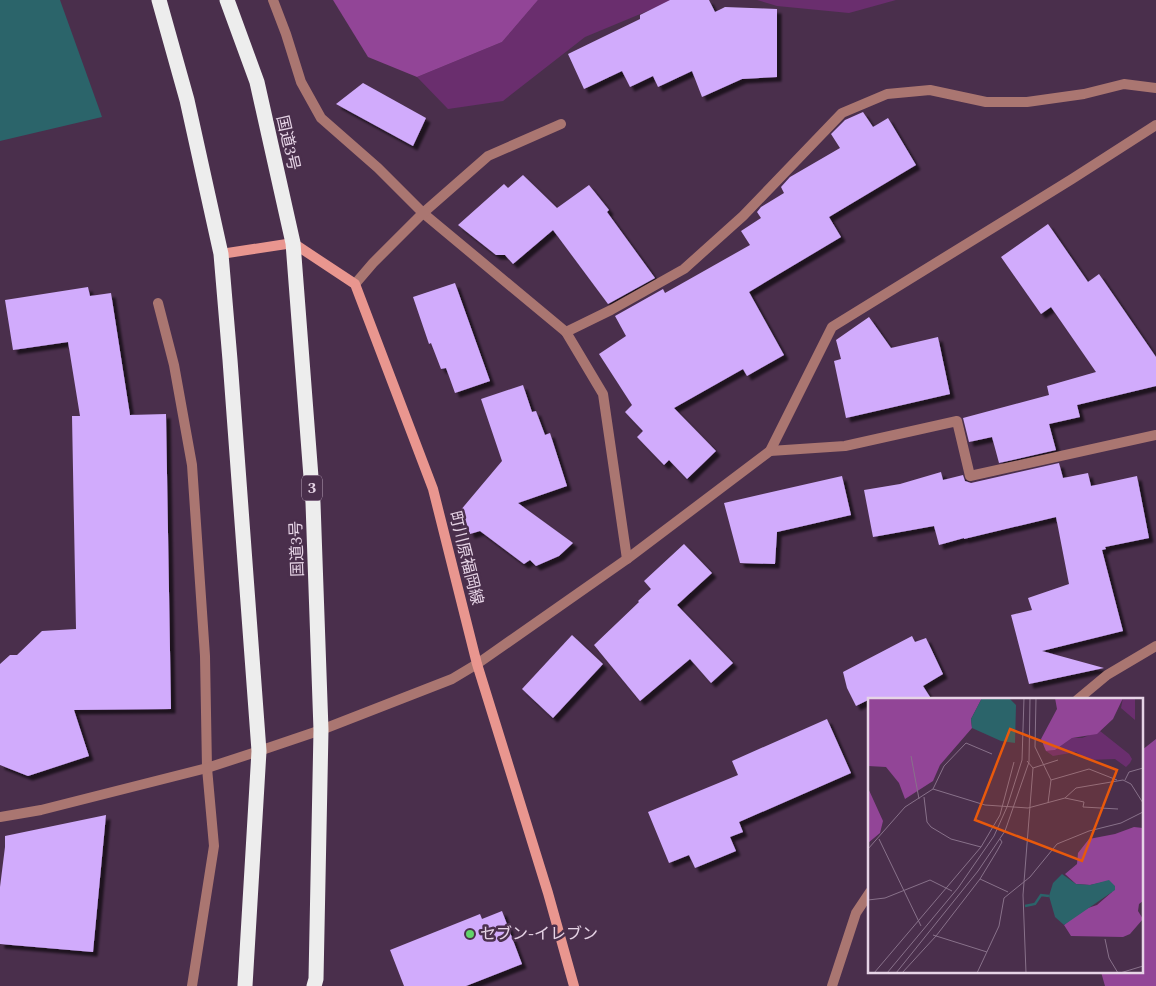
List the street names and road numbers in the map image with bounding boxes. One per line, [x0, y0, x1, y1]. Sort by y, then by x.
street label: 国道3号 [270, 113, 306, 173]
road number: 3 [302, 476, 322, 500]
street label: 町川原福岡線 [443, 509, 489, 607]
street label: 国道3号 [284, 521, 310, 577]

